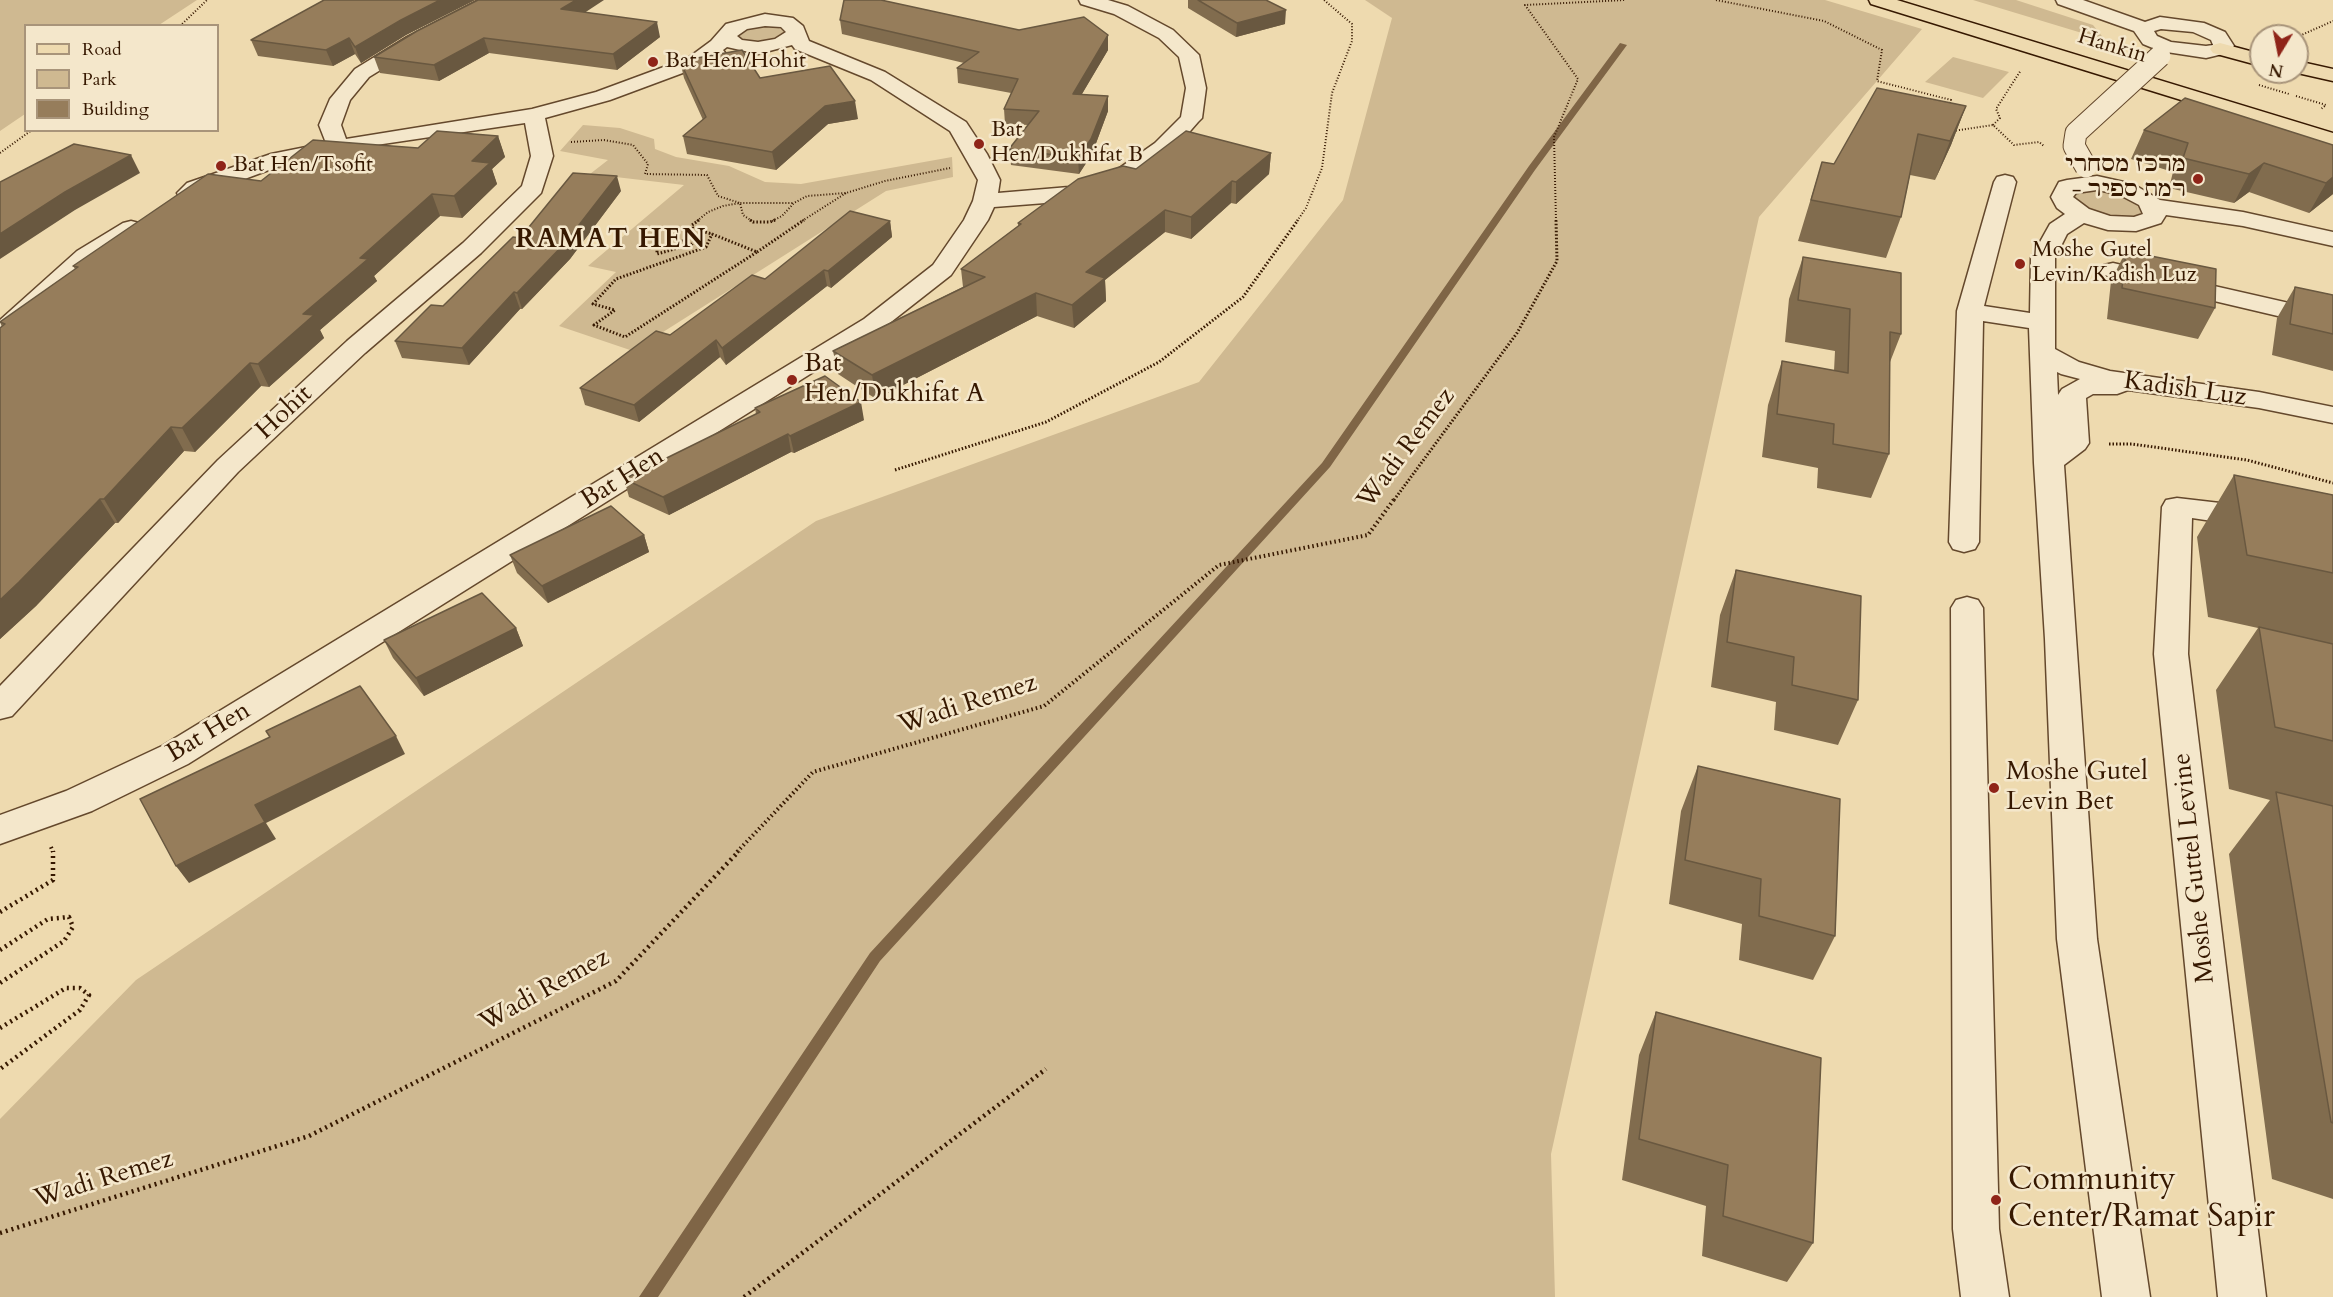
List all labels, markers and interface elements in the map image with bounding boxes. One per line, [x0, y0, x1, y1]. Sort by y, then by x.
legend [24, 24, 219, 132]
street label: Hankin [2074, 24, 2150, 70]
north arrow [2249, 24, 2309, 84]
text: Road [82, 37, 122, 62]
place label: Bat Hen/Hohit [665, 49, 806, 75]
marker: Bat Hen/Hohit [646, 55, 660, 69]
text: N [2267, 58, 2285, 82]
text: Park [82, 67, 117, 92]
text: Building [82, 97, 149, 122]
place label: Bat Hen/Dukhifat B [991, 118, 1143, 170]
marker: Bat Hen/Dukhifat B [972, 137, 986, 151]
place label: Bat Hen/Tsofit [233, 153, 373, 179]
place label: מרכז מסחרי - רמת ספיר [2065, 153, 2186, 204]
marker: Bat Hen/Tsofit [214, 159, 228, 173]
marker: מרכז מסחרי - רמת ספיר [2191, 172, 2205, 186]
district label: RAMAT HEN [515, 225, 707, 257]
place label: Moshe Gutel Levin/Kadish Luz [2032, 238, 2197, 290]
marker: Moshe Gutel Levin/Kadish Luz [2013, 257, 2027, 271]
place label: Bat Hen/Dukhifat A [804, 349, 984, 410]
street label: Kadish Luz [2122, 366, 2248, 414]
marker: Bat Hen/Dukhifat A [785, 373, 799, 387]
street label: Hohit [250, 379, 320, 447]
street label: Wadi Remez [1351, 382, 1463, 516]
street label: Bat Hen [576, 441, 670, 517]
street label: Wadi Remez [895, 668, 1041, 742]
street label: Bat Hen [161, 696, 257, 770]
street label: Moshe Guttel Levine [2167, 751, 2223, 985]
place label: Moshe Gutel Levin Bet [2006, 757, 2148, 819]
marker: Moshe Gutel Levin Bet [1987, 781, 2001, 795]
street label: Wadi Remez [475, 943, 615, 1039]
street label: Wadi Remez [31, 1144, 177, 1216]
place label: Community Center/Ramat Sapir [2008, 1163, 2275, 1238]
marker: Community Center/Ramat Sapir [1989, 1193, 2003, 1207]

